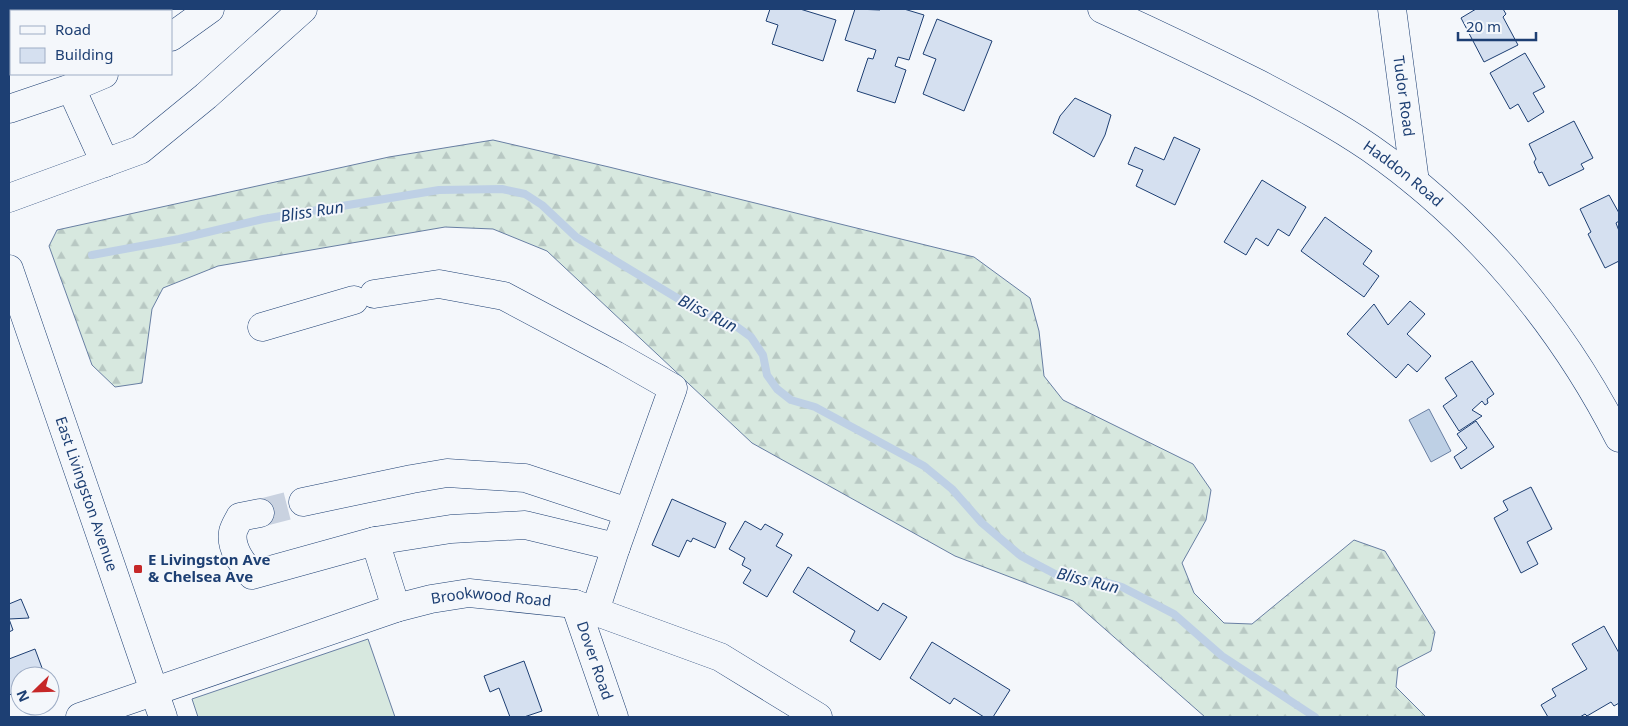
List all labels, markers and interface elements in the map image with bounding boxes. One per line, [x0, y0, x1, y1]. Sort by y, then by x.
legend [10, 10, 172, 75]
scale bar [1458, 10, 1536, 42]
text: 20 m [1466, 16, 1501, 36]
text: Road [55, 19, 91, 39]
text: Building [55, 44, 113, 64]
street label: Tudor Road [1389, 54, 1420, 138]
street label: Haddon Road [1360, 135, 1448, 211]
water label: Bliss Run [279, 195, 345, 227]
water label: Bliss Run [675, 289, 741, 337]
street label: East Livingston Avenue [51, 414, 123, 574]
place label: E Livingston Ave & Chelsea Ave [148, 549, 270, 586]
water label: Bliss Run [1055, 562, 1121, 598]
marker: E Livingston Ave & Chelsea Ave [132, 563, 144, 575]
street label: Brookwood Road [429, 582, 552, 610]
street label: Dover Road [573, 618, 618, 702]
north arrow [10, 666, 60, 716]
text: N [12, 687, 34, 705]

